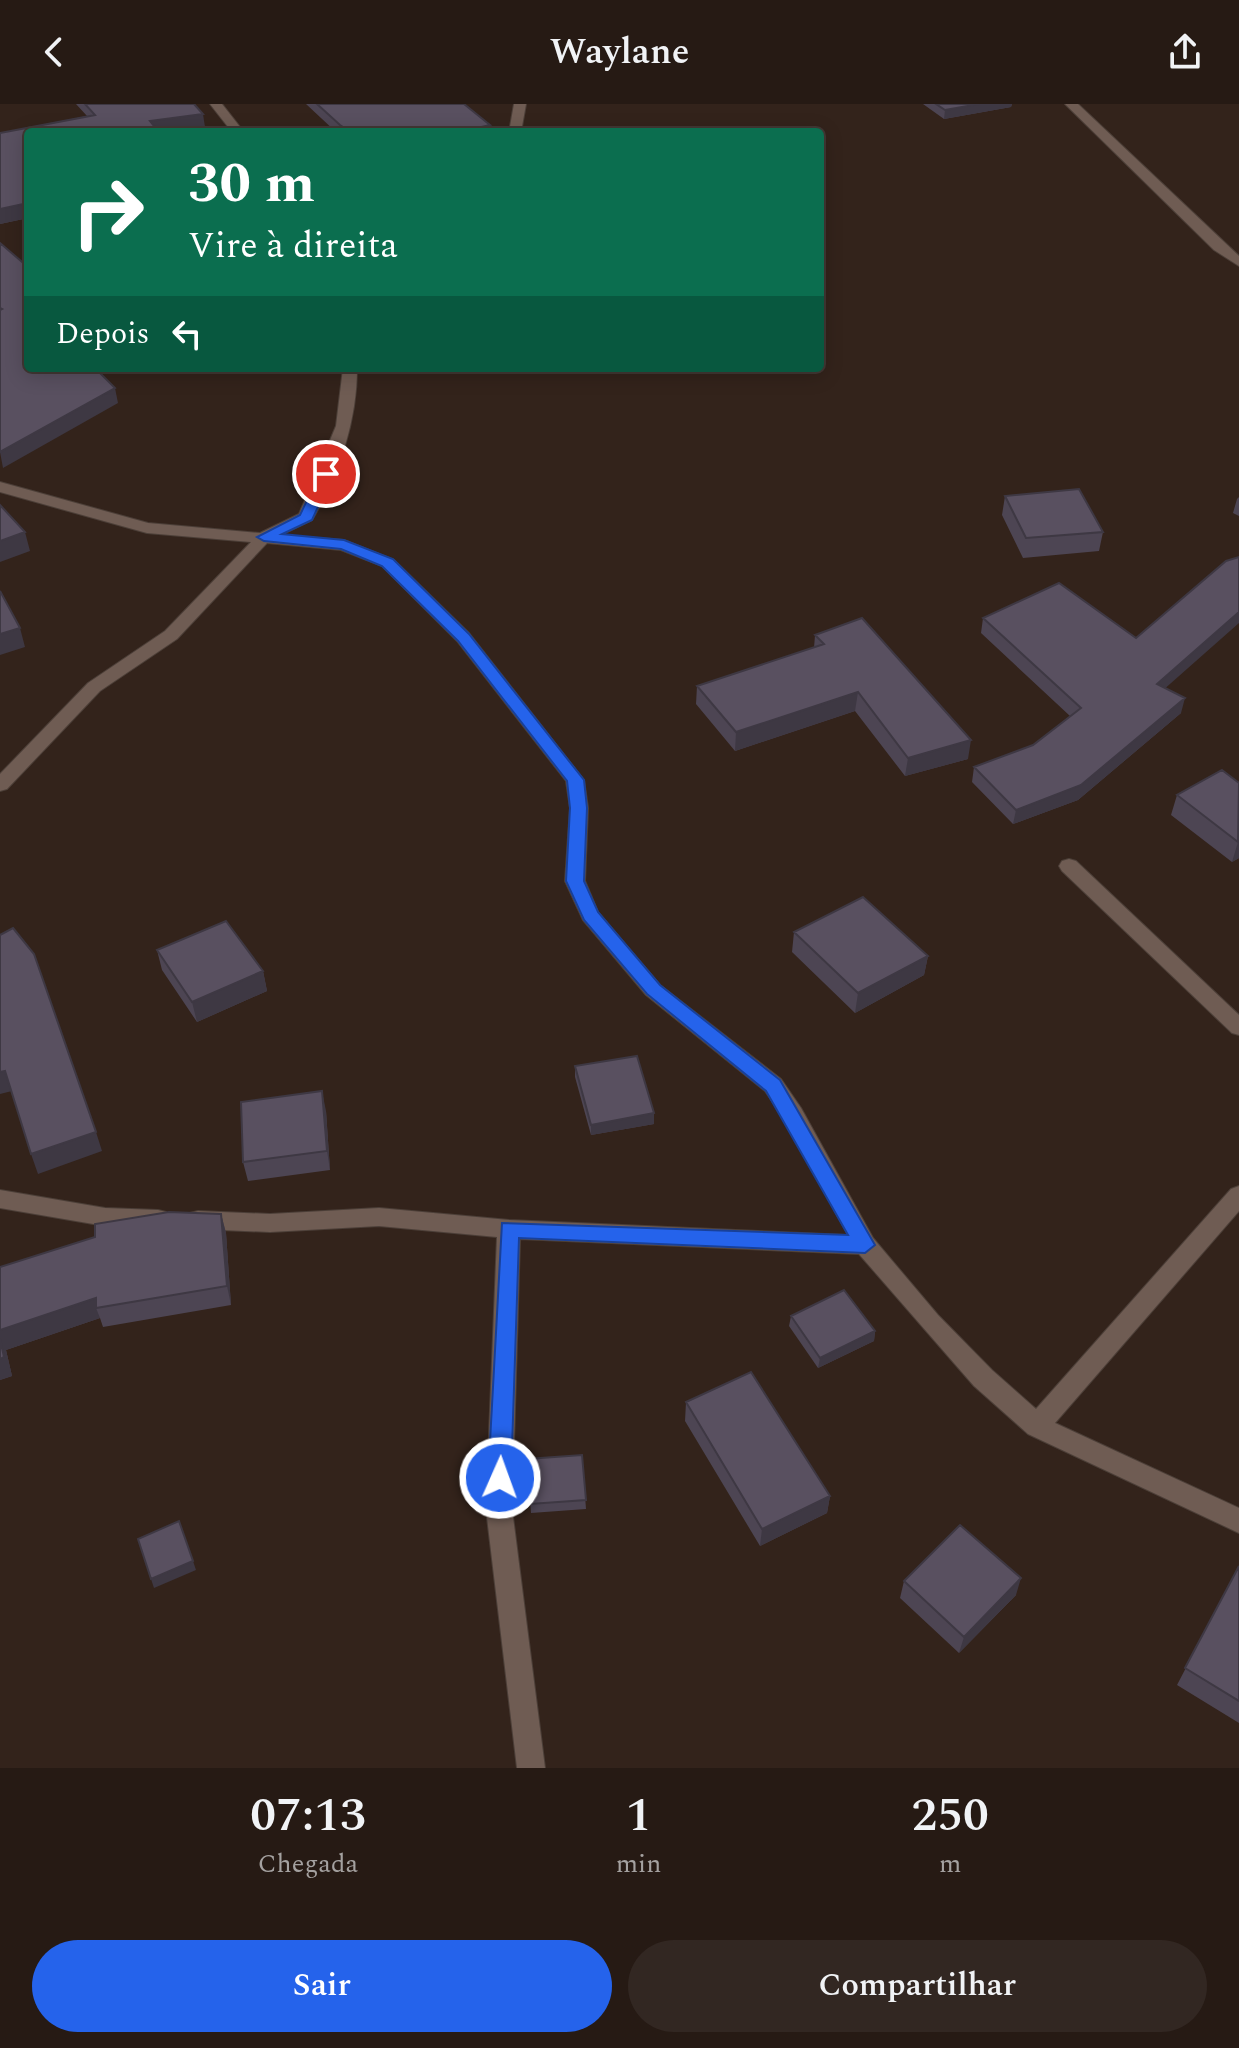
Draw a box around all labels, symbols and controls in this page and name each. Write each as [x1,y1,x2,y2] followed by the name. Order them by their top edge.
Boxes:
[550,25,689,80] text: Waylane
[32,30,76,74] icon: back
[1163,30,1207,74] icon: share
[188,142,315,227] text: 30 m
[56,160,160,264] icon: right
[188,219,398,274] text: Vire à direita
[56,311,149,357] text: Depois
[165,312,209,356] icon: left
[292,440,360,508] pin
[304,452,348,496] icon: arrive
[458,1436,542,1520] position arrow
[250,1779,366,1852] text: 07:13
[626,1779,651,1852] text: 1
[912,1779,989,1852] text: 250
[258,1844,358,1884] text: Chegada
[616,1844,661,1884] text: min
[939,1844,961,1884] text: m
[32,1940,612,2032] button: Sair
[628,1940,1207,2032] button: Compartilhar

